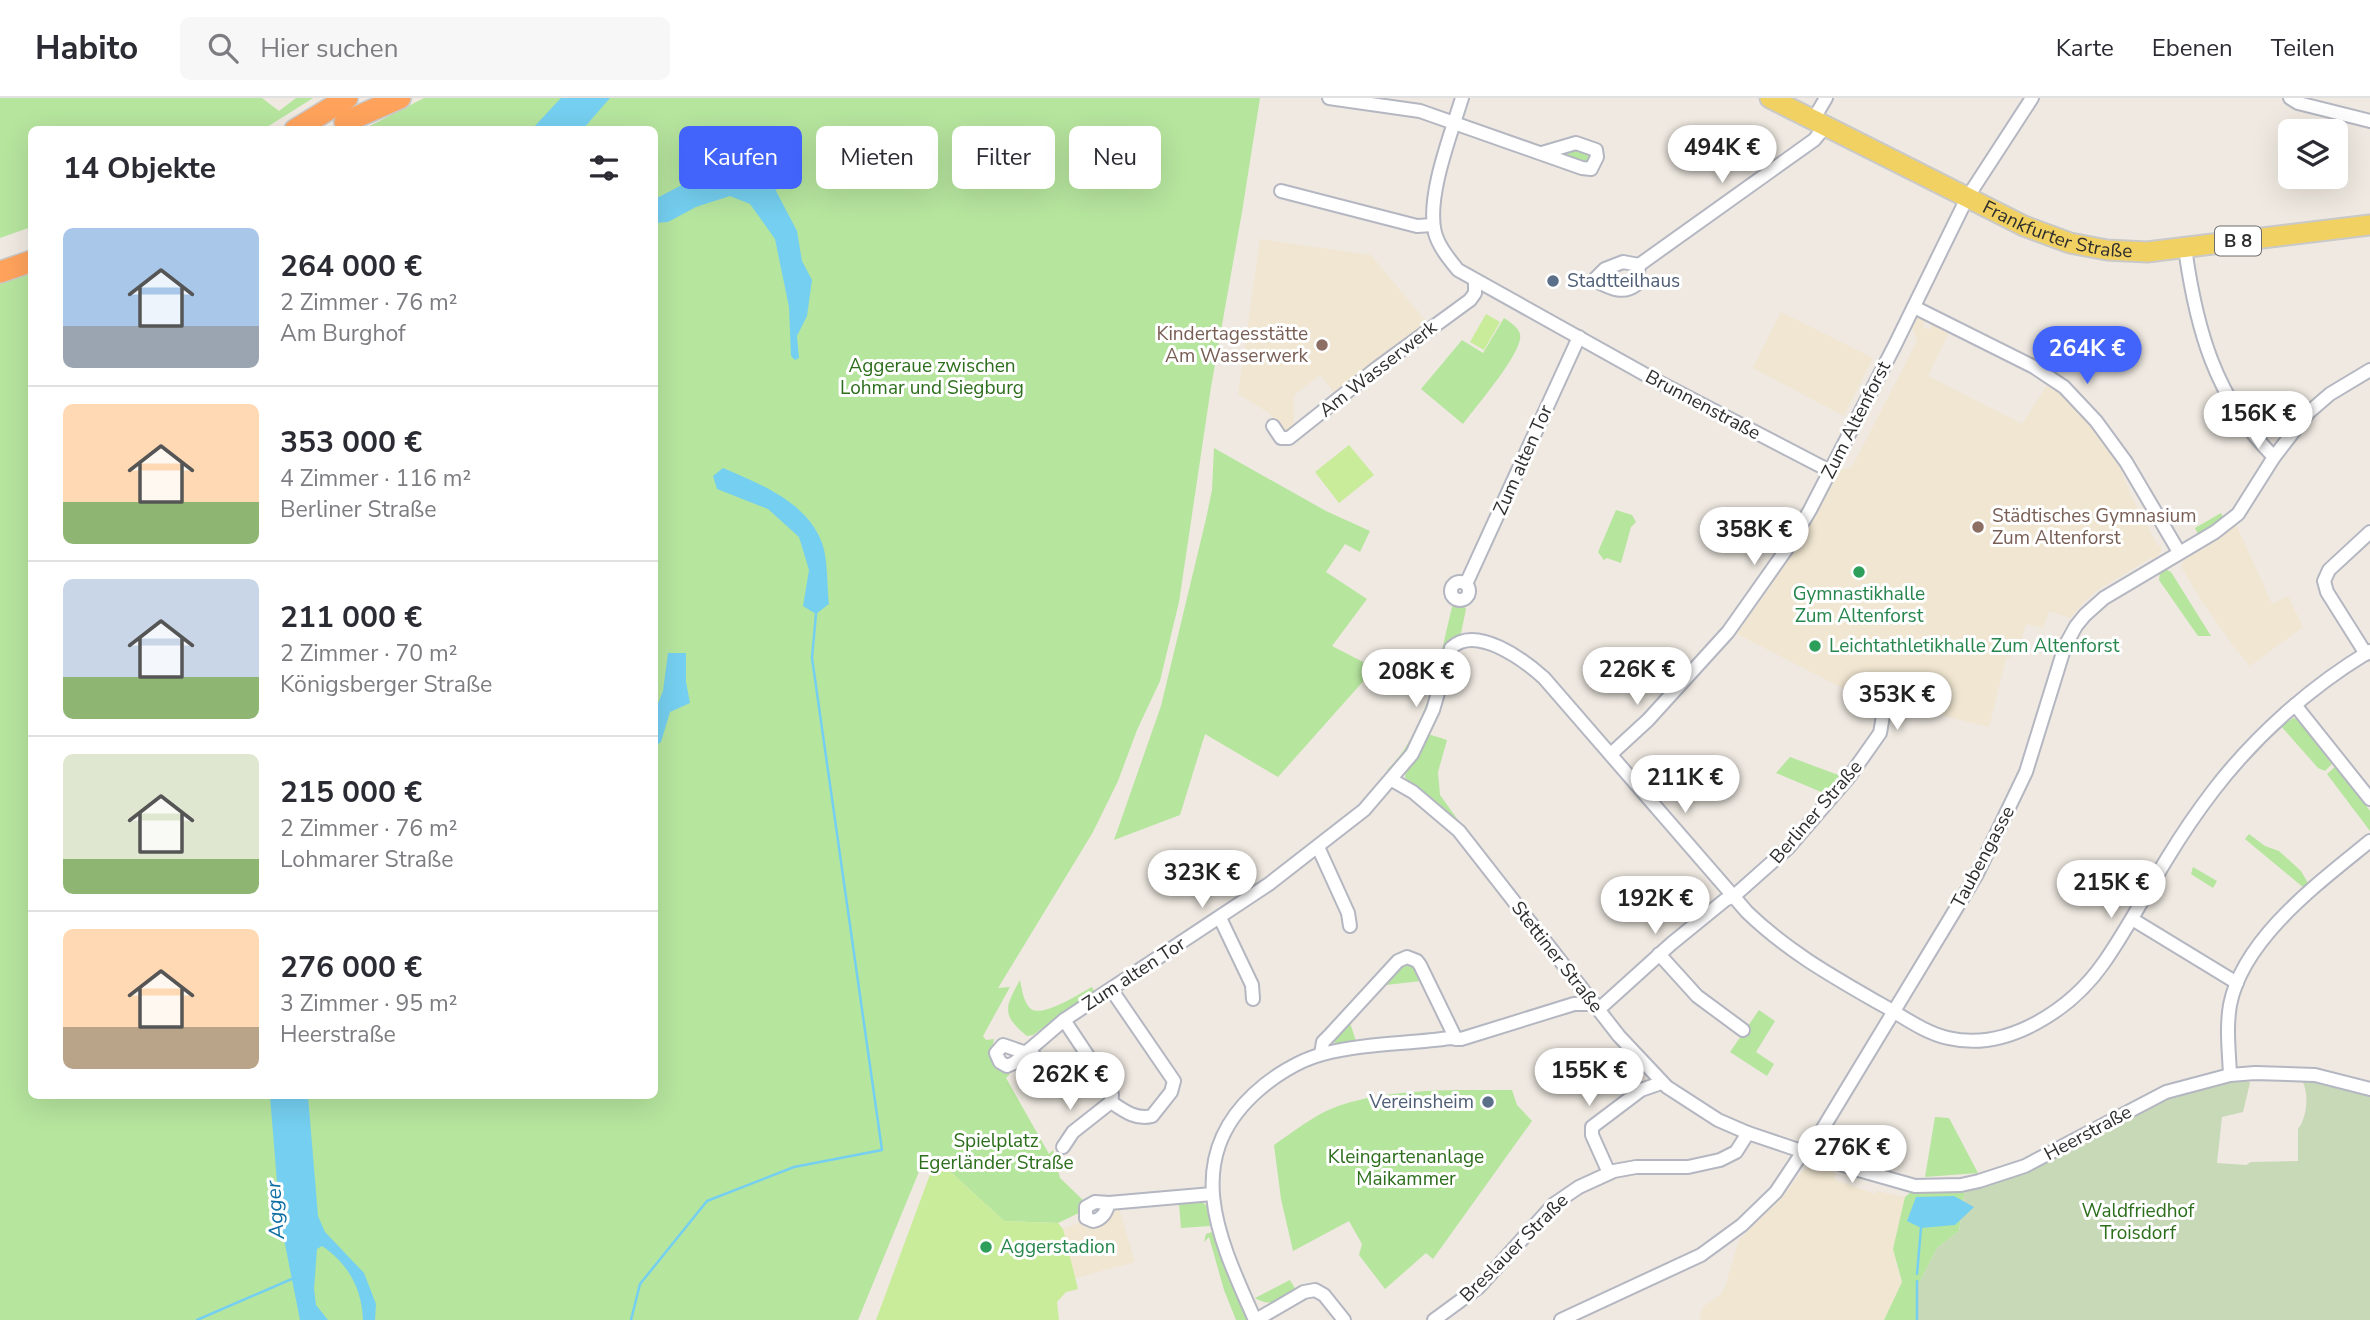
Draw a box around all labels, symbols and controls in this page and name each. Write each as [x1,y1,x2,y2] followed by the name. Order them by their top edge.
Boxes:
[180,17,670,80] search box
[35,26,138,71] text: Habito
[204,29,242,67] icon: search
[260,31,398,66] text: Hier suchen
[2056,32,2114,64] text: Karte
[2152,32,2233,64] text: Ebenen
[2271,32,2335,64] text: Teilen
[2278,119,2348,189] map controls
[2278,119,2348,189] button: layers
[679,126,802,189] chip: Kaufen
[816,126,938,189] chip: Mieten
[952,126,1055,189] chip: Filter
[1069,126,1161,189] chip: Neu
[1665,126,1779,185] pin: 494K €
[1684,132,1760,163] text: 494K €
[63,148,216,189] text: 14 Objekte
[585,149,623,187] icon: filters
[1978,194,2133,264] street label: Frankfurter Straße
[2215,226,2261,256] road number: B 8
[280,246,422,287] text: 264 000 €
[119,256,203,340] icon: home
[1567,268,1680,294] place label: Stadtteilhaus
[1545,273,1561,289] marker: Stadtteilhaus
[280,287,457,318] text: 2 Zimmer · 76 m²
[1314,314,1443,423] street label: Am Wasserwerk
[280,318,406,349] text: Am Burghof
[1157,321,1308,369] place label: Kindertagesstätte Am Wasserwerk
[2030,327,2144,386] pin: 264K €
[2049,333,2125,364] text: 264K €
[1314,337,1330,353] marker: Kindertagesstätte Am Wasserwerk
[840,353,1024,401] park label: Aggeraue zwischen Lohmar und Siegburg
[1815,357,1897,483] street label: Zum Altenforst
[1641,364,1765,446] street label: Brunnenstraße
[2201,392,2315,451] pin: 156K €
[2220,398,2296,429] text: 156K €
[1487,401,1559,519] street label: Zum alten Tor
[280,422,422,463] text: 353 000 €
[119,432,203,516] icon: home
[280,463,471,494] text: 4 Zimmer · 116 m²
[280,494,436,525] text: Berliner Straße
[1992,503,2197,551] place label: Städtisches Gymnasium Zum Altenforst
[1697,508,1811,567] pin: 358K €
[1716,514,1792,545] text: 358K €
[1970,519,1986,535] marker: Städtisches Gymnasium Zum Altenforst
[1851,564,1867,580] marker: Gymnastikhalle Zum Altenforst
[1793,581,1925,629] place label: Gymnastikhalle Zum Altenforst
[280,597,422,638] text: 211 000 €
[119,607,203,691] icon: home
[1829,633,2120,659] place label: Leichtathletikhalle Zum Altenforst
[280,638,457,669] text: 2 Zimmer · 70 m²
[1807,638,1823,654] marker: Leichtathletikhalle Zum Altenforst
[1580,648,1694,707] pin: 226K €
[1359,650,1473,709] pin: 208K €
[1599,654,1675,685] text: 226K €
[1378,656,1454,687] text: 208K €
[280,669,492,700] text: Königsberger Straße
[1840,672,1954,732] pin: 353K €
[1859,679,1935,710] text: 353K €
[1764,755,1868,869] street label: Berliner Straße
[1628,756,1742,815] pin: 211K €
[1647,762,1723,793] text: 211K €
[280,772,422,813] text: 215 000 €
[119,782,203,866] icon: home
[1945,801,2021,913] street label: Taubengasse
[280,813,457,844] text: 2 Zimmer · 76 m²
[280,844,453,875] text: Lohmarer Straße
[1145,850,1259,910] pin: 323K €
[1164,857,1240,888] text: 323K €
[2054,860,2168,920] pin: 215K €
[2073,867,2149,898] text: 215K €
[1598,876,1712,936] pin: 192K €
[1617,883,1693,914] text: 192K €
[1505,896,1609,1018] street label: Stettiner Straße
[1077,931,1191,1017] street label: Zum alten Tor
[280,947,422,988] text: 276 000 €
[119,957,203,1041] icon: home
[280,988,457,1019] text: 3 Zimmer · 95 m²
[280,1019,396,1050] text: Heerstraße
[1532,1048,1646,1108] pin: 155K €
[1013,1052,1127,1112] pin: 262K €
[1551,1055,1627,1086] text: 155K €
[1032,1059,1108,1090] text: 262K €
[1368,1089,1474,1115] place label: Vereinsheim
[1480,1094,1496,1110] marker: Vereinsheim
[2040,1099,2136,1167] street label: Heerstraße
[1795,1126,1909,1185] pin: 276K €
[918,1128,1074,1176] park label: Spielplatz Egerländer Straße
[1814,1132,1890,1163] text: 276K €
[1328,1144,1484,1192] park label: Kleingartenanlage Maikammer
[259,1179,291,1241] water label: Agger
[1454,1188,1574,1308] street label: Breslauer Straße
[2082,1198,2195,1246] park label: Waldfriedhof Troisdorf
[1000,1234,1115,1260] place label: Aggerstadion
[978,1239,994,1255] marker: Aggerstadion

